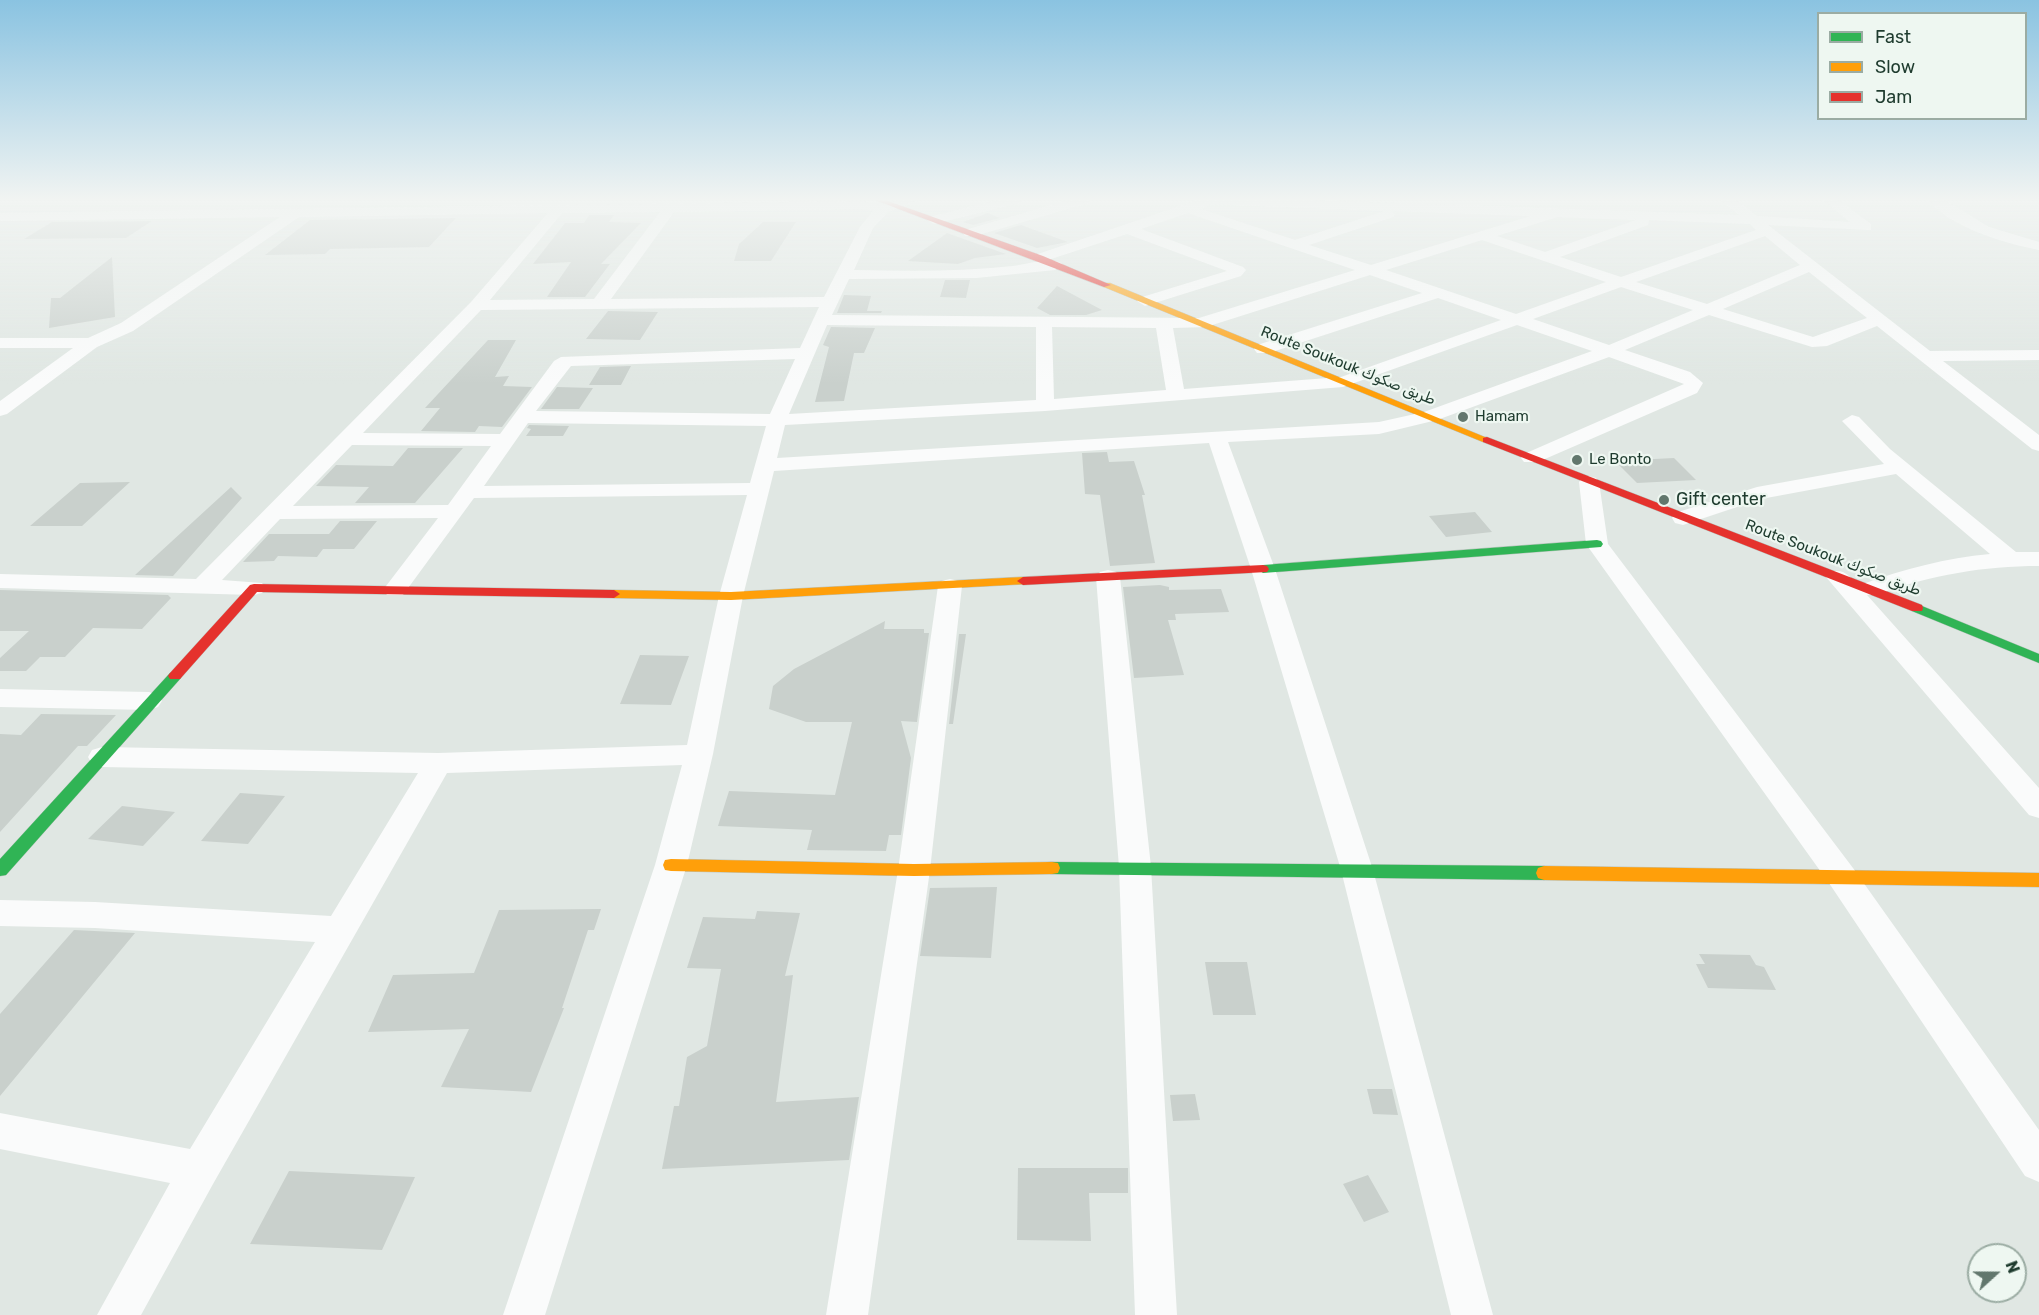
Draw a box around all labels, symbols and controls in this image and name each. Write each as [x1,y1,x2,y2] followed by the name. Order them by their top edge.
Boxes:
[1817,12,2027,120] legend
[1875,26,1911,48] text: Fast
[1875,56,1915,78] text: Slow
[1875,86,1912,108] text: Jam
[1258,323,1438,409] street label: Route Soukouk طريق صكوك
[1475,408,1529,426] place label: Hamam
[1456,410,1470,424] marker: Hamam
[1589,451,1651,469] place label: Le Bonto
[1570,453,1584,467] marker: Le Bonto
[1676,489,1766,511] place label: Gift center
[1657,493,1671,507] marker: Gift center
[1743,516,1923,600] street label: Route Soukouk طريق صكوك
[1967,1243,2027,1303] north arrow
[2001,1258,2023,1276] text: N

